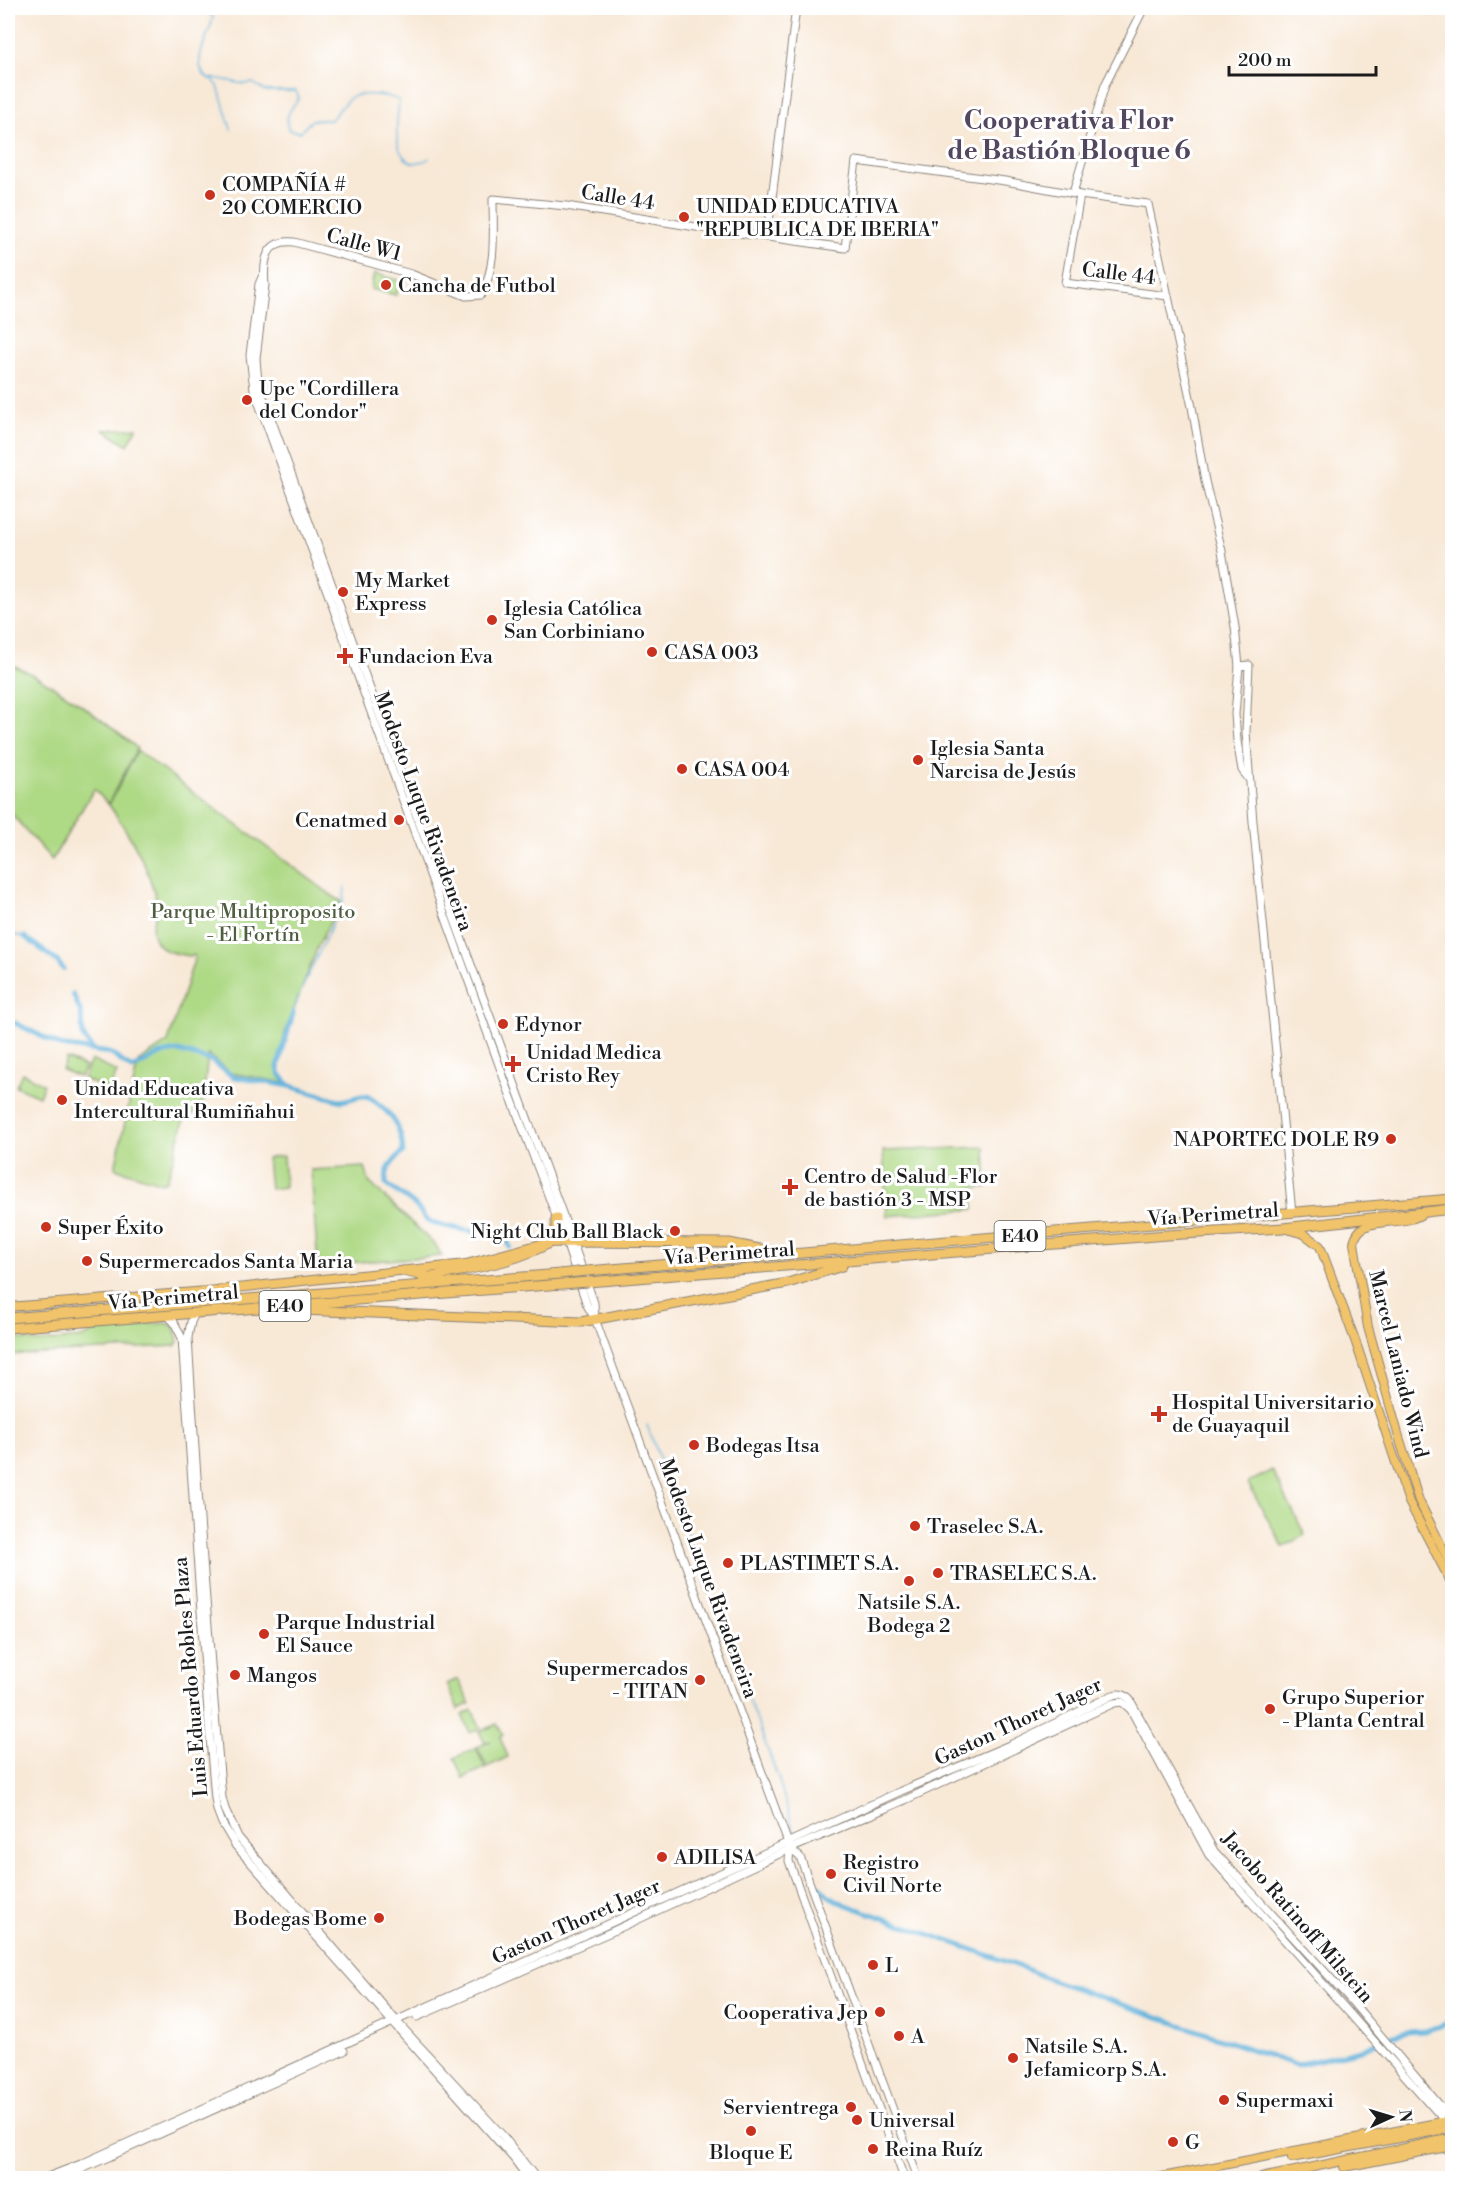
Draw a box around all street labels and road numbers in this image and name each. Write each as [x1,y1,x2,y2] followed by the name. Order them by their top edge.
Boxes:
[579,180,656,217] street label: Calle 44
[323,223,404,268] street label: Calle W1
[1081,258,1157,291] street label: Calle 44
[368,688,478,936] street label: Modesto Luque Rivadeneira
[1146,1198,1280,1233] street label: Vía Perimetral
[994,1221,1046,1251] road number: E40
[662,1237,796,1272] street label: Vía Perimetral
[1362,1268,1433,1461] street label: Marcel Laniado Wind
[106,1280,240,1317] street label: Vía Perimetral
[260,1291,310,1321] road number: E40
[653,1455,763,1703] street label: Modesto Luque Rivadeneira
[168,1555,214,1798] street label: Luis Eduardo Robles Plaza
[931,1672,1107,1772] street label: Gaston Thoret Jager
[1215,1826,1378,2009] street label: Jacobo Ratinoff Milstein
[488,1874,665,1971] street label: Gaston Thoret Jager

